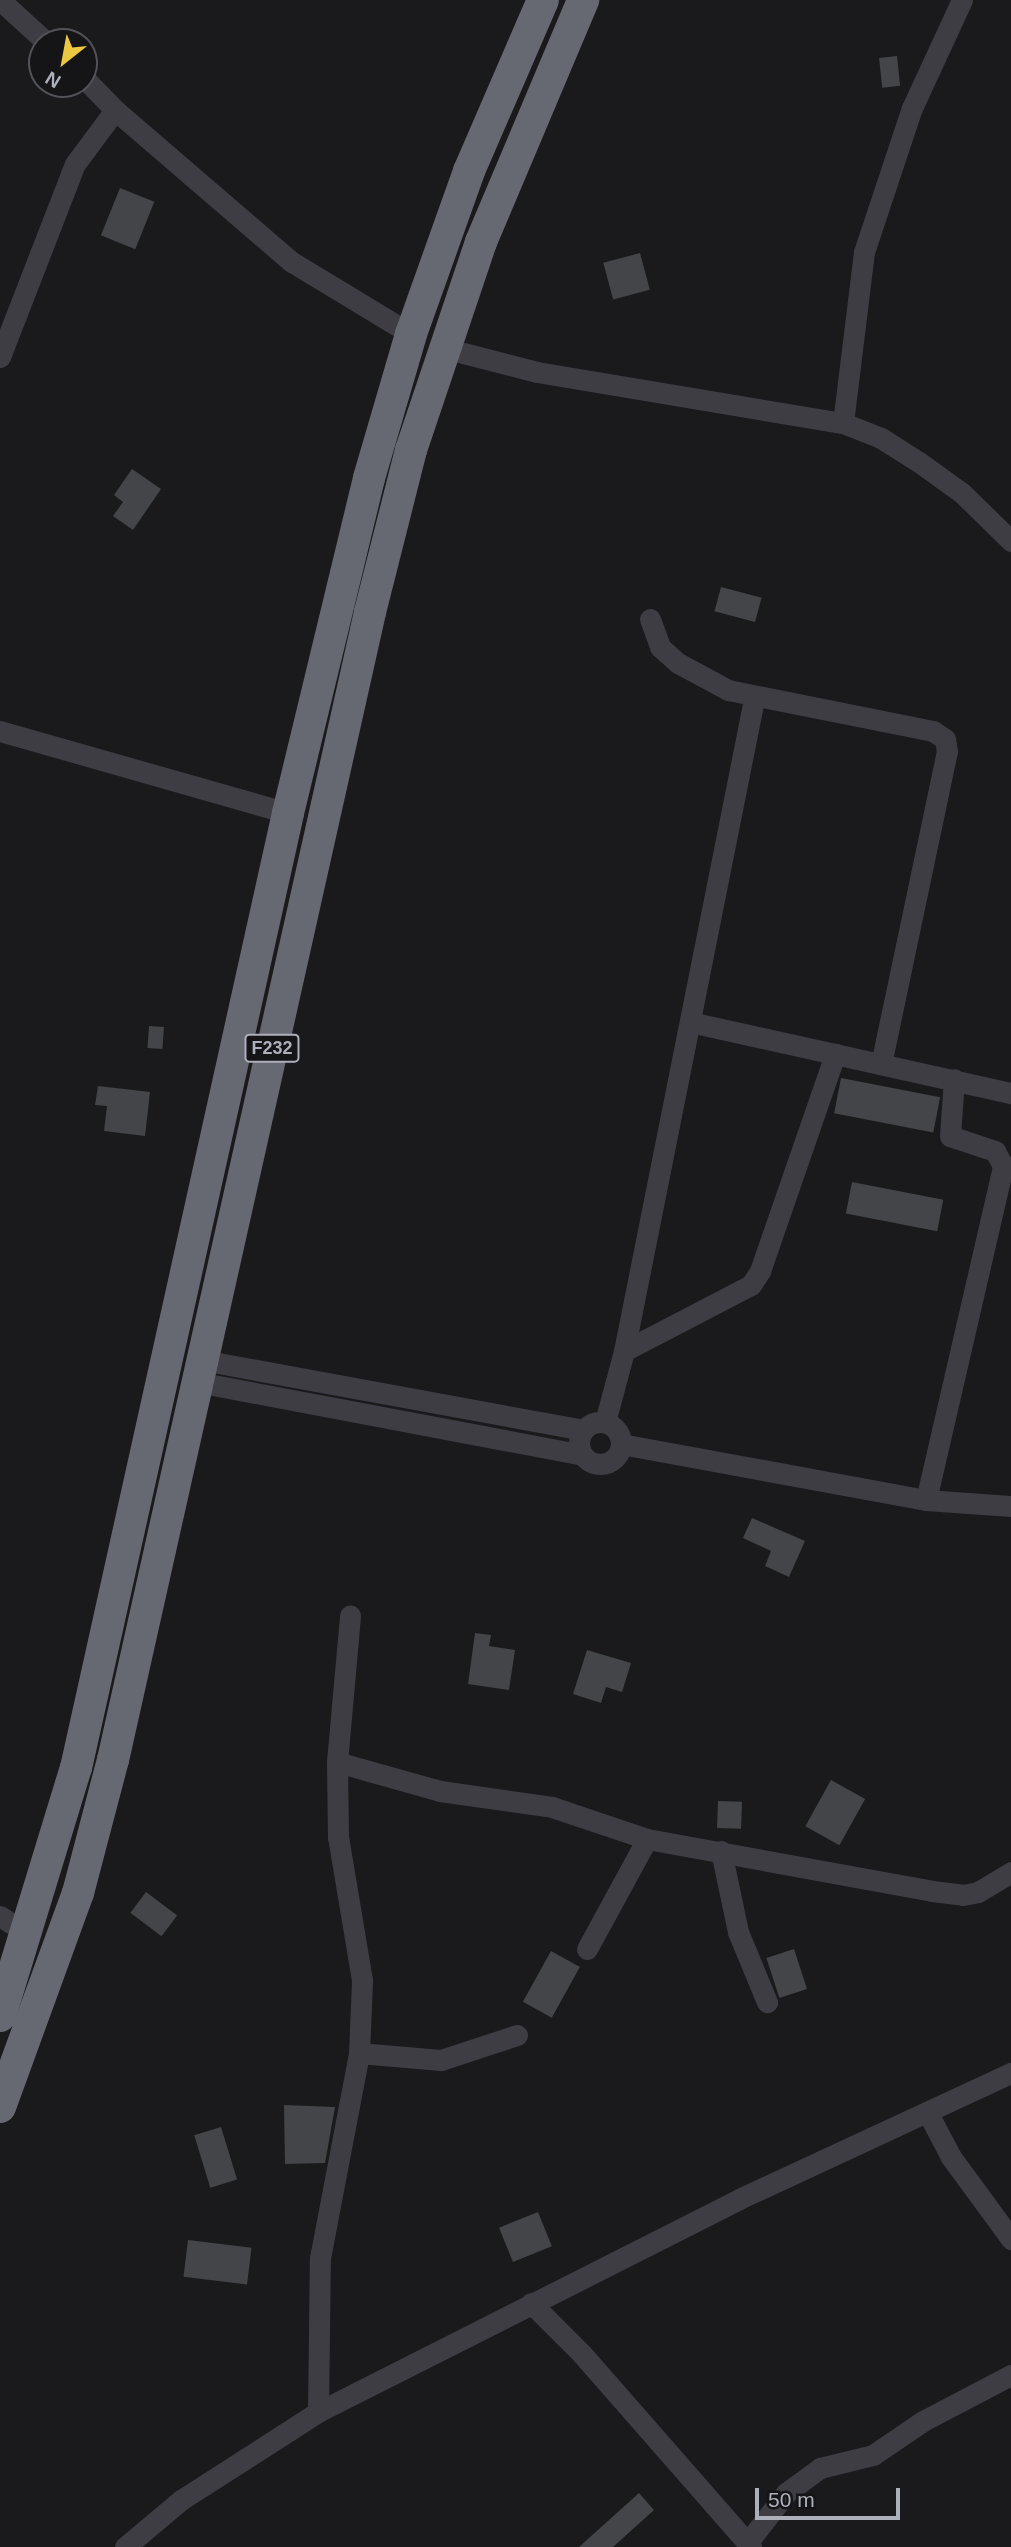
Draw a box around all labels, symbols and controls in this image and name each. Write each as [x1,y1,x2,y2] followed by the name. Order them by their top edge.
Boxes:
[28,28,98,98] north arrow
[42,67,64,92] text: N
[244,1034,300,1063] road number: F232
[759,2474,904,2518] scale bar
[768,2488,815,2511] text: 50 m

